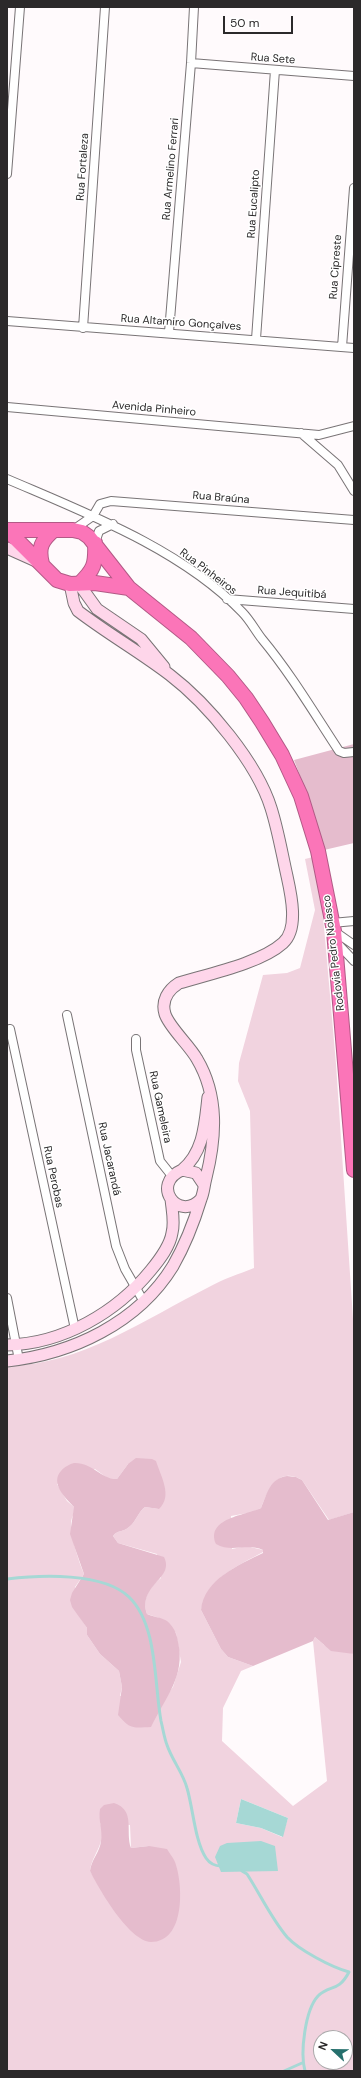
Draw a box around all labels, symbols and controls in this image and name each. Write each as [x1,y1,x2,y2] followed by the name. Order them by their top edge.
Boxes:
[225,8,295,34] scale bar
[230,15,259,31] text: 50 m
[250,51,296,67] street label: Rua Sete
[160,117,182,221] street label: Rua Armelino Ferrari
[74,133,92,201] street label: Rua Fortaleza
[245,169,263,239] street label: Rua Eucalipto
[327,234,345,300] street label: Rua Cipreste
[120,312,242,334] street label: Rua Altamiro Gonçalves
[111,399,197,419] street label: Avenida Pinheiro
[192,489,250,507] street label: Rua Braúna
[177,546,239,598] street label: Rua Pinheiros
[257,584,327,602] street label: Rua Jequitibá
[320,894,348,1012] street label: Rodovia Pedro Nolasco
[146,1070,174,1144] street label: Rua Gameleira
[95,1121,123,1197] street label: Rua Jacarandá
[40,1145,66,1209] street label: Rua Perobas
[313,2030,353,2070] north arrow
[315,2040,331,2052] text: N

